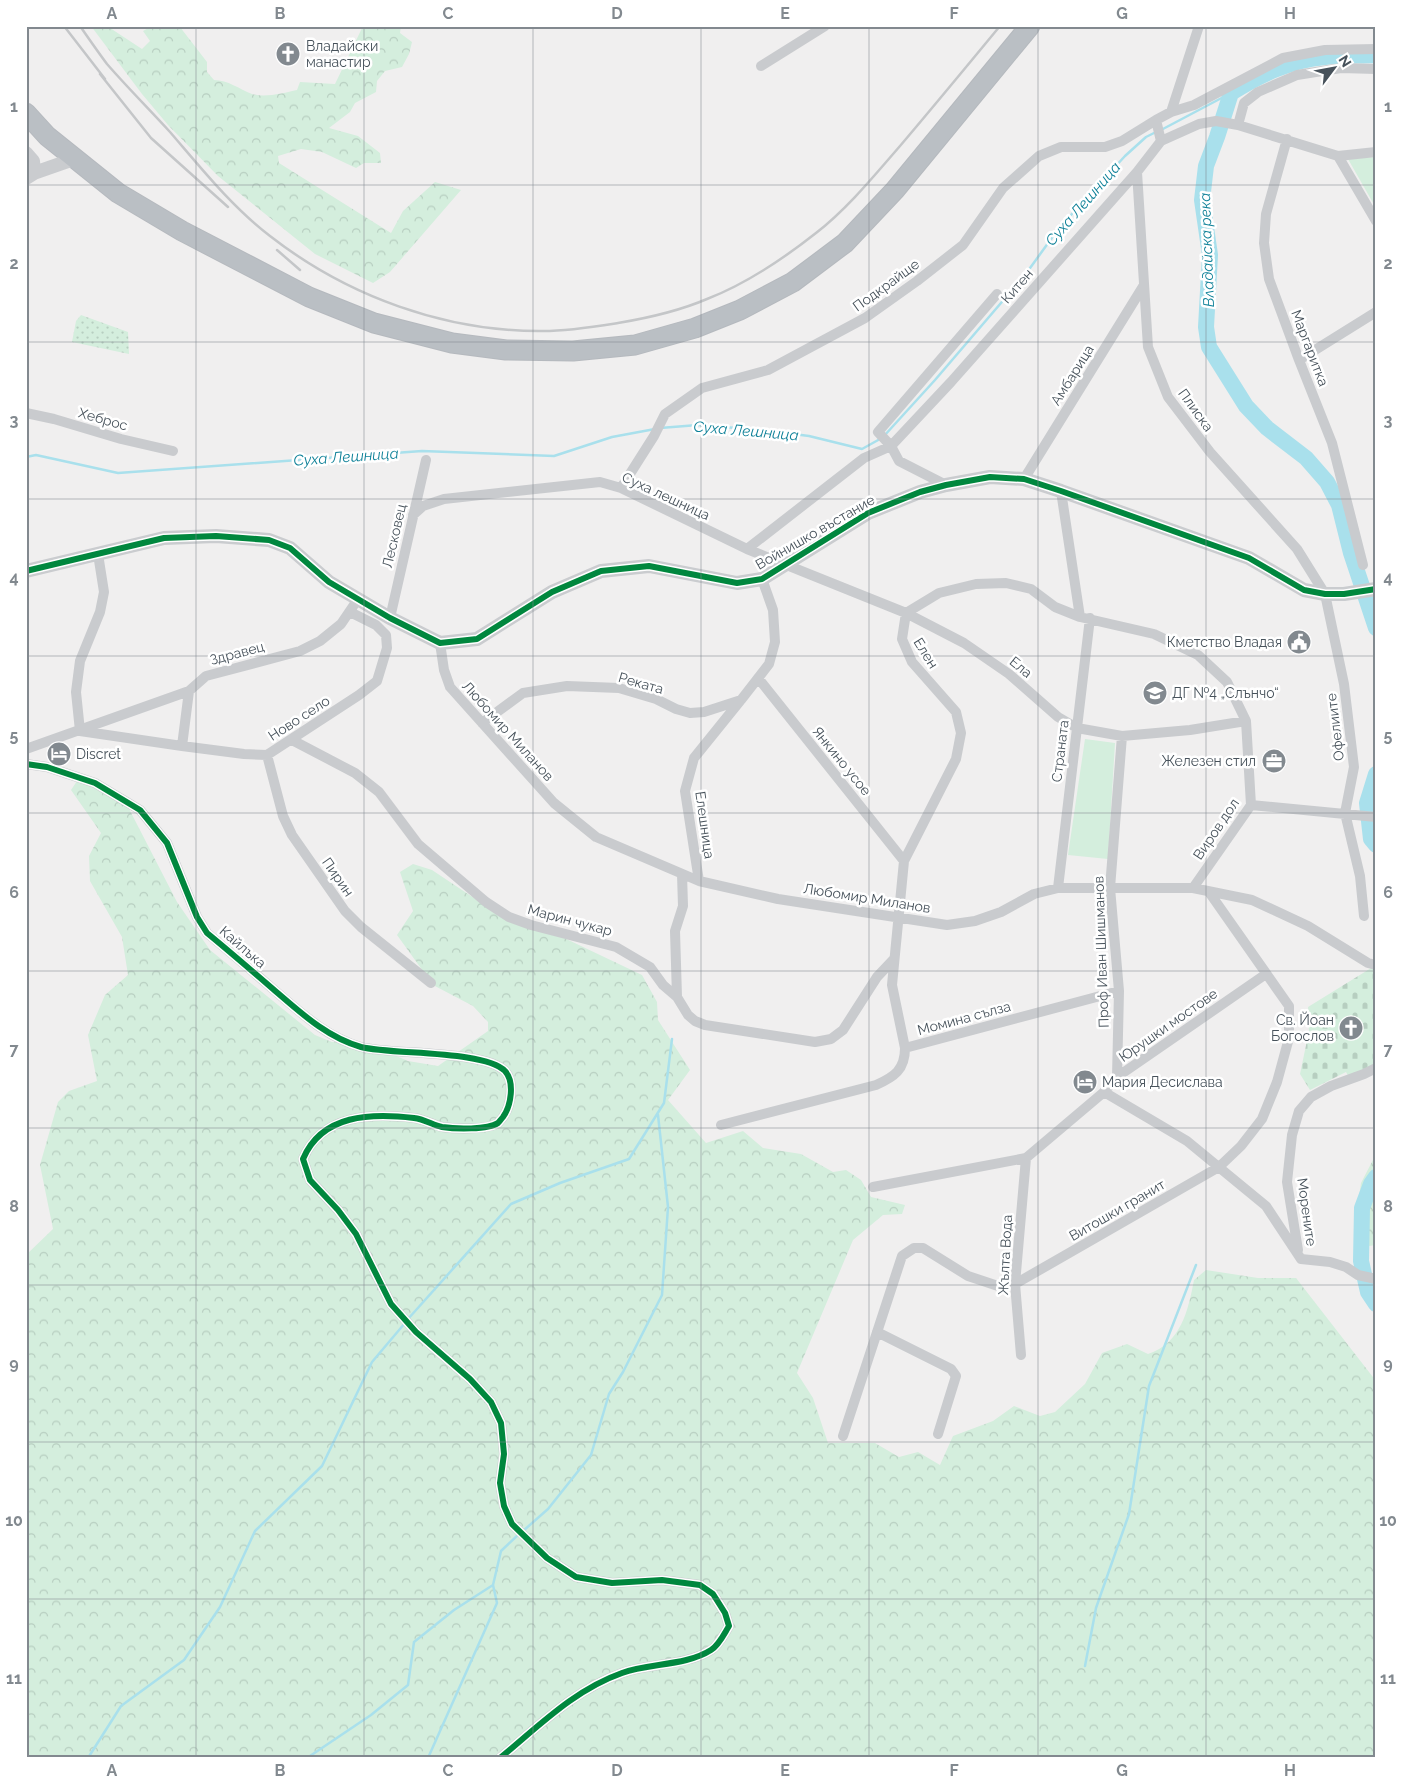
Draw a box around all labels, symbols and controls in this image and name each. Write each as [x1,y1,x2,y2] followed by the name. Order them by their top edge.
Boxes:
[107,4,118,23] text: A
[275,4,286,23] text: B
[443,4,454,23] text: C
[611,4,623,23] text: D
[780,4,790,23] text: E
[949,4,959,23] text: F
[1116,4,1128,23] text: G
[1284,4,1296,23] text: H
[306,38,378,70] place label: Владайски манастир
[275,41,301,67] church icon: Владайски манастир
[1310,42,1360,92] north arrow
[1335,52,1355,70] text: N
[10,97,18,116] text: 1
[1384,97,1392,116] text: 1
[1042,158,1124,250] water label: Суха Лешница
[1196,192,1218,307] water label: Владайска река
[9,254,19,273] text: 2
[1383,254,1393,273] text: 2
[850,256,922,314] street label: Подкрайще
[998,266,1036,306] street label: Китен
[1288,308,1332,388] street label: Маргаритка
[1047,342,1097,408] street label: Амбарица
[1175,386,1217,434] street label: Плиска
[77,404,130,434] street label: Хеброс
[10,411,19,430] text: 3
[1384,411,1393,430] text: 3
[693,417,799,445] water label: Суха Лешница
[293,444,399,470] water label: Суха Лешница
[620,469,712,523] street label: Суха лешница
[753,491,877,573] street label: Войнишко въстание
[379,502,409,570] street label: Лесковец
[9,568,19,587] text: 4
[1383,568,1393,587] text: 4
[1286,629,1312,655] public building icon: Кметство Владая
[1167,634,1282,650] place label: Кметство Владая
[911,635,941,671] street label: Елен
[208,638,266,668] street label: Здравец
[1007,653,1035,681] street label: Ела
[617,669,665,697] street label: Реката
[459,678,557,784] street label: Любомир Миланов
[1142,680,1168,706] school or university icon: ДГ №4 „Слънчо“
[1172,685,1279,701] place label: ДГ №4 „Слънчо“
[265,692,333,744] street label: Ново село
[1323,692,1347,762] street label: Офелиите
[1048,719,1072,783] street label: Страната
[809,723,875,799] street label: Янкино усое
[10,726,19,745] text: 5
[1384,726,1393,745] text: 5
[46,741,72,767] hotel icon: Discret
[76,746,121,762] place label: Discret
[1261,748,1287,774] office icon: Железен стил
[1161,753,1256,769] place label: Железен стил
[692,790,718,860] street label: Елешница
[1190,795,1242,863] street label: Виров дол
[319,855,357,899] street label: Пирин
[1090,876,1112,1028] street label: Проф Иван Шишманов
[802,880,932,916] street label: Любомир Миланов
[9,883,19,902] text: 6
[1383,883,1393,902] text: 6
[526,901,614,939] street label: Марин чукар
[217,923,269,971] street label: Кайлъка
[1116,985,1220,1065] street label: Юрушки мостове
[916,998,1012,1038] street label: Момина сълза
[1271,1011,1334,1044] place label: Св. Йоан Богослов
[1338,1015,1364,1041] church icon: Св. Йоан Богослов
[10,1040,19,1059] text: 7
[1384,1040,1393,1059] text: 7
[1072,1069,1098,1095] hotel icon: Мария Десислава
[1102,1074,1223,1090] place label: Мария Десислава
[1066,1176,1168,1244] street label: Витошки гранит
[1294,1177,1320,1247] street label: Морените
[9,1197,19,1216] text: 8
[1383,1197,1393,1216] text: 8
[995,1214,1015,1296] street label: Жълта Вода
[9,1354,19,1373] text: 9
[1383,1354,1393,1373] text: 9
[5,1511,23,1530] text: 10
[1379,1511,1397,1530] text: 10
[6,1669,22,1688] text: 11
[1380,1669,1396,1688] text: 11
[107,1761,118,1780] text: A
[275,1761,286,1780] text: B
[443,1761,454,1780] text: C
[611,1761,623,1780] text: D
[780,1761,790,1780] text: E
[949,1761,959,1780] text: F
[1116,1761,1128,1780] text: G
[1284,1761,1296,1780] text: H

